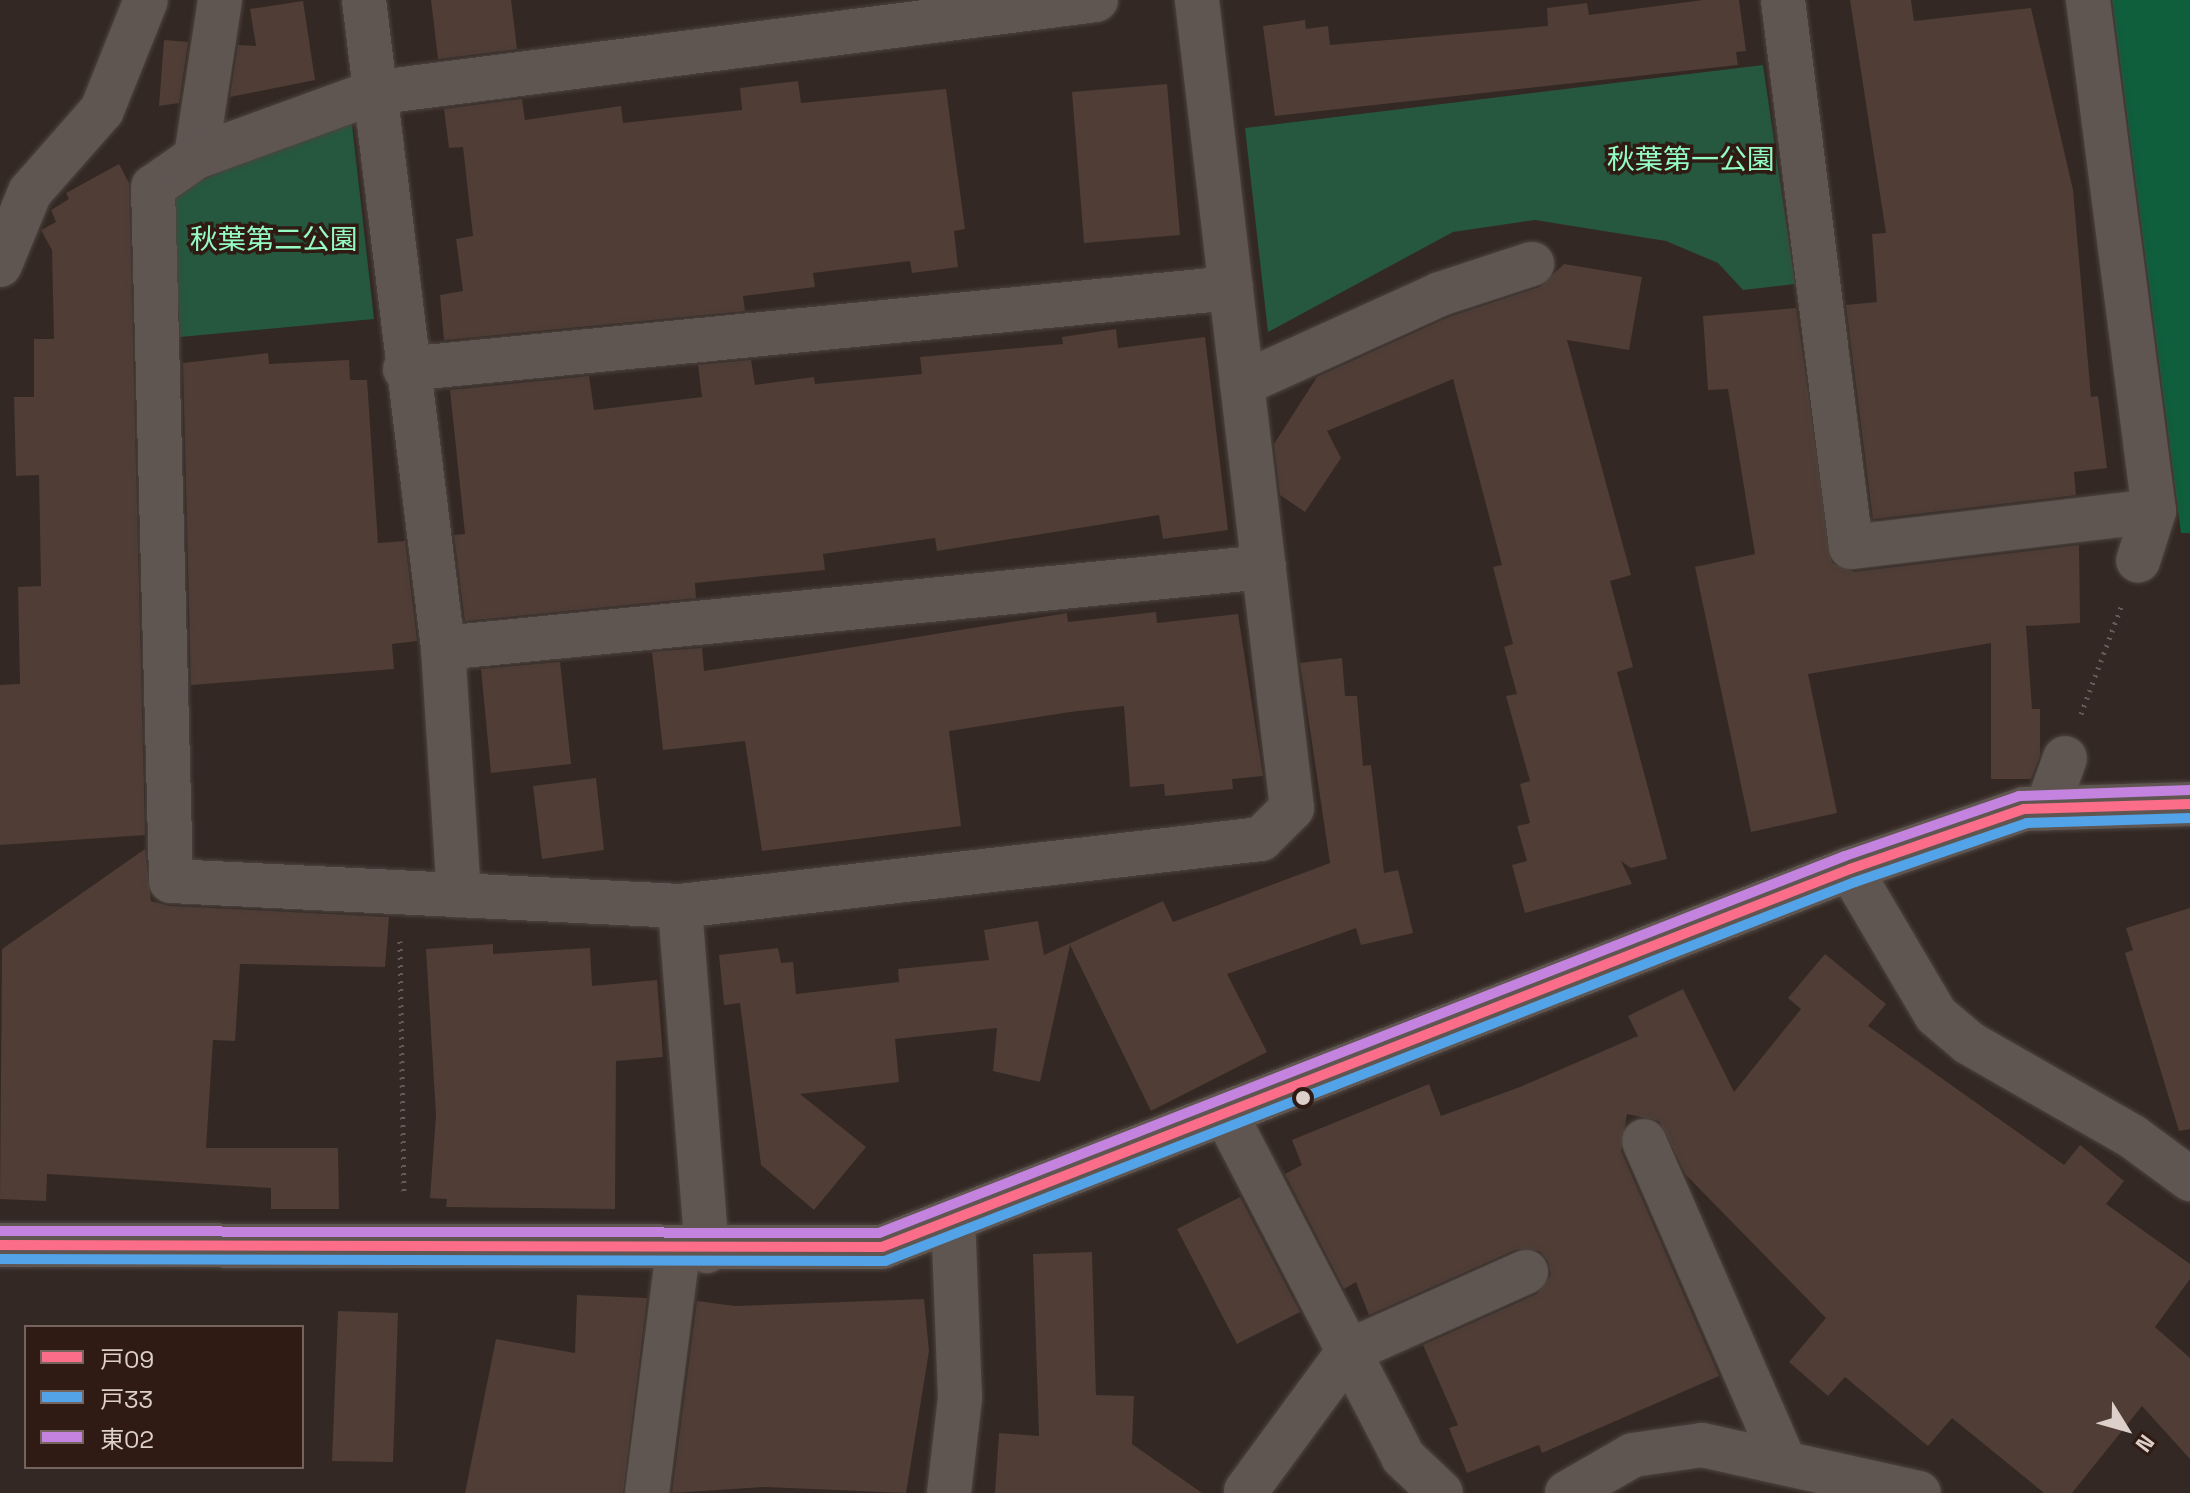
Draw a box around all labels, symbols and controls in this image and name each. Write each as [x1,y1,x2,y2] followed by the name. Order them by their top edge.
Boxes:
[1607,142,1775,176] park label: 秋葉第一公園
[190,222,358,256] park label: 秋葉第二公園
[1295,1090,1311,1106] unlabelled marker
[24,1325,304,1469] legend
[100,1344,154,1375] text: 戸09
[100,1384,153,1415] text: 戸33
[2086,1389,2166,1469] north arrow
[100,1424,154,1455] text: 東02
[2130,1429,2161,1458] text: N

